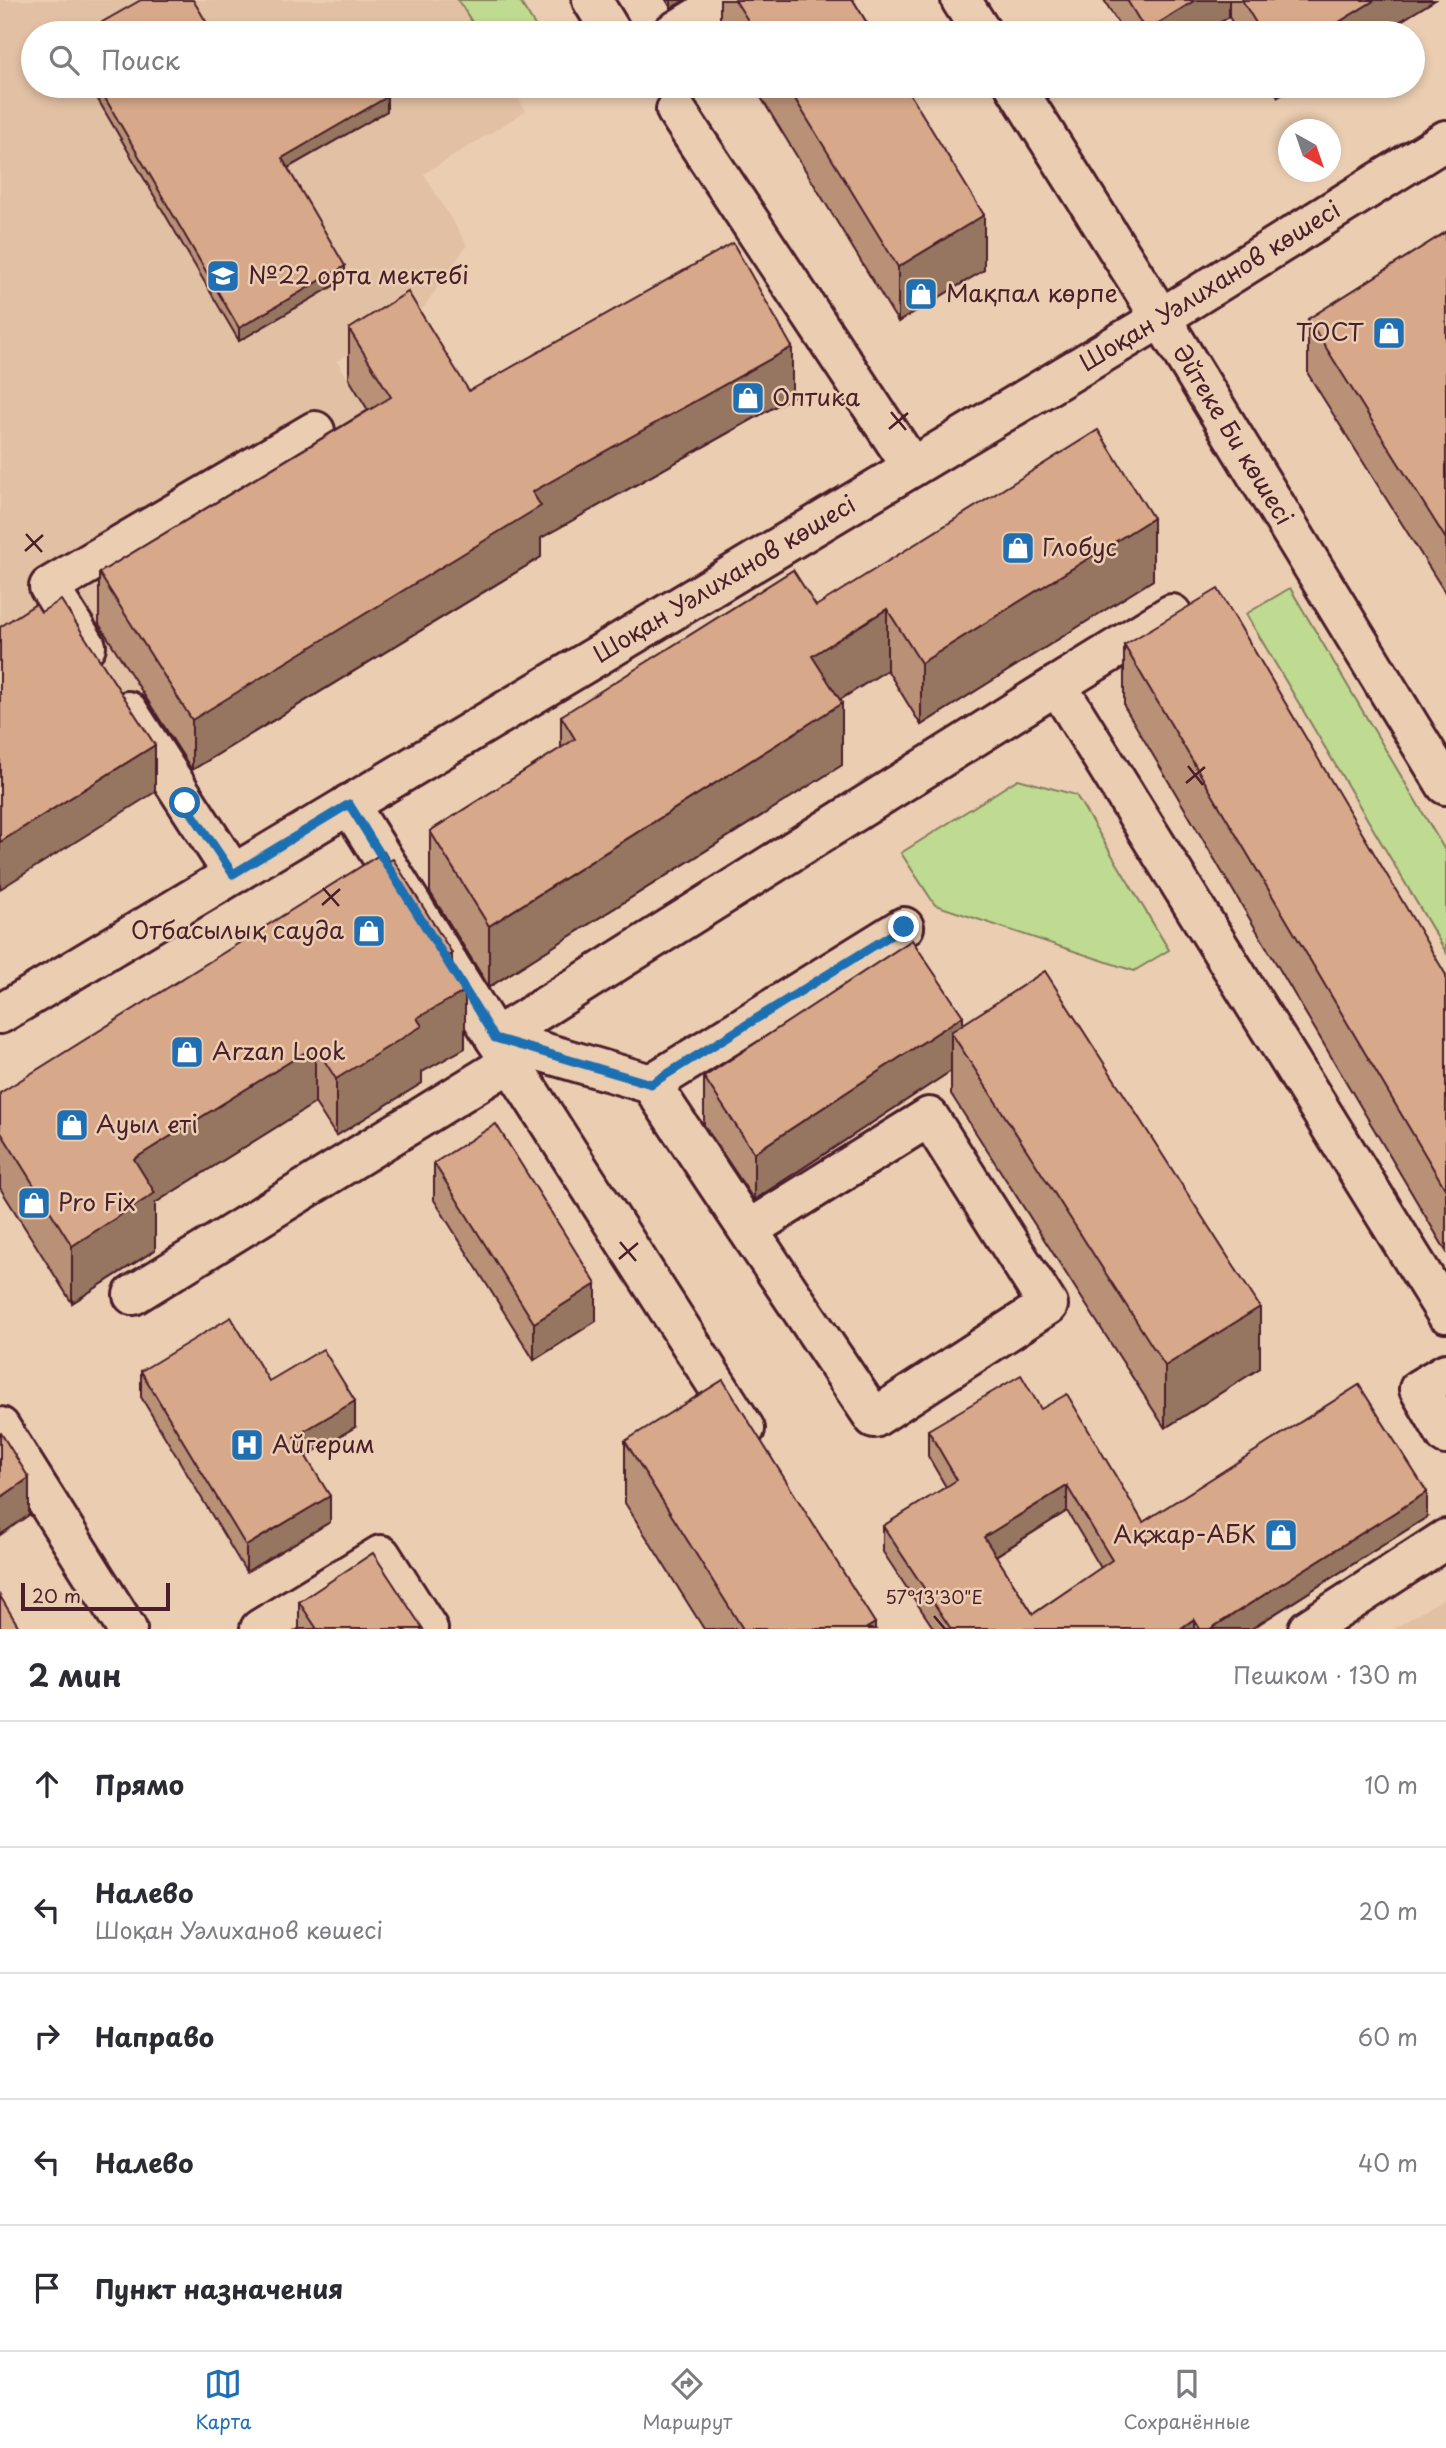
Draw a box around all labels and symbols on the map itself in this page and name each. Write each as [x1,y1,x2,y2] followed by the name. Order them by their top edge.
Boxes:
[1278,119,1341,182] north arrow
[1072,190,1347,379] street label: Шоқан Уәлиханов көшесі
[248,256,469,292] place label: №22 орта мектебі
[204,257,242,295] school or university icon: №22 орта мектебі
[946,274,1118,310] place label: Мақпал көрпе
[902,275,940,313] shop icon: Мақпал көрпе
[1296,313,1365,349] place label: ТОСТ
[1370,314,1408,352] shop icon: ТОСТ
[1165,336,1303,531] street label: Әйтеке Би көшесі
[772,378,860,414] place label: Оптика
[729,379,767,417] shop icon: Оптика
[585,485,862,671] street label: Шоқан Уәлиханов көшесі
[1042,528,1117,564] place label: Глобус
[999,529,1037,567] shop icon: Глобус
[169,787,200,818] route start
[131,911,344,947] place label: Отбасылық сауда
[888,911,919,942] route end
[350,912,388,950] shop icon: Отбасылық сауда
[212,1032,346,1068] place label: Arzan Look
[168,1033,206,1071] shop icon: Arzan Look
[96,1105,198,1141] place label: Ауыл еті
[53,1106,91,1144] shop icon: Ауыл еті
[58,1183,136,1219] place label: Pro Fix
[15,1184,53,1222] shop icon: Pro Fix
[272,1425,375,1461] place label: Айгерим
[228,1426,266,1464] hospital icon: Айгерим
[1113,1515,1256,1551] place label: Ақжар-АБК
[1262,1516,1300,1554] shop icon: Ақжар-АБК
[21,1580,170,1612] scale bar
[885,1583,983,1610] text: 57°13'30"E

